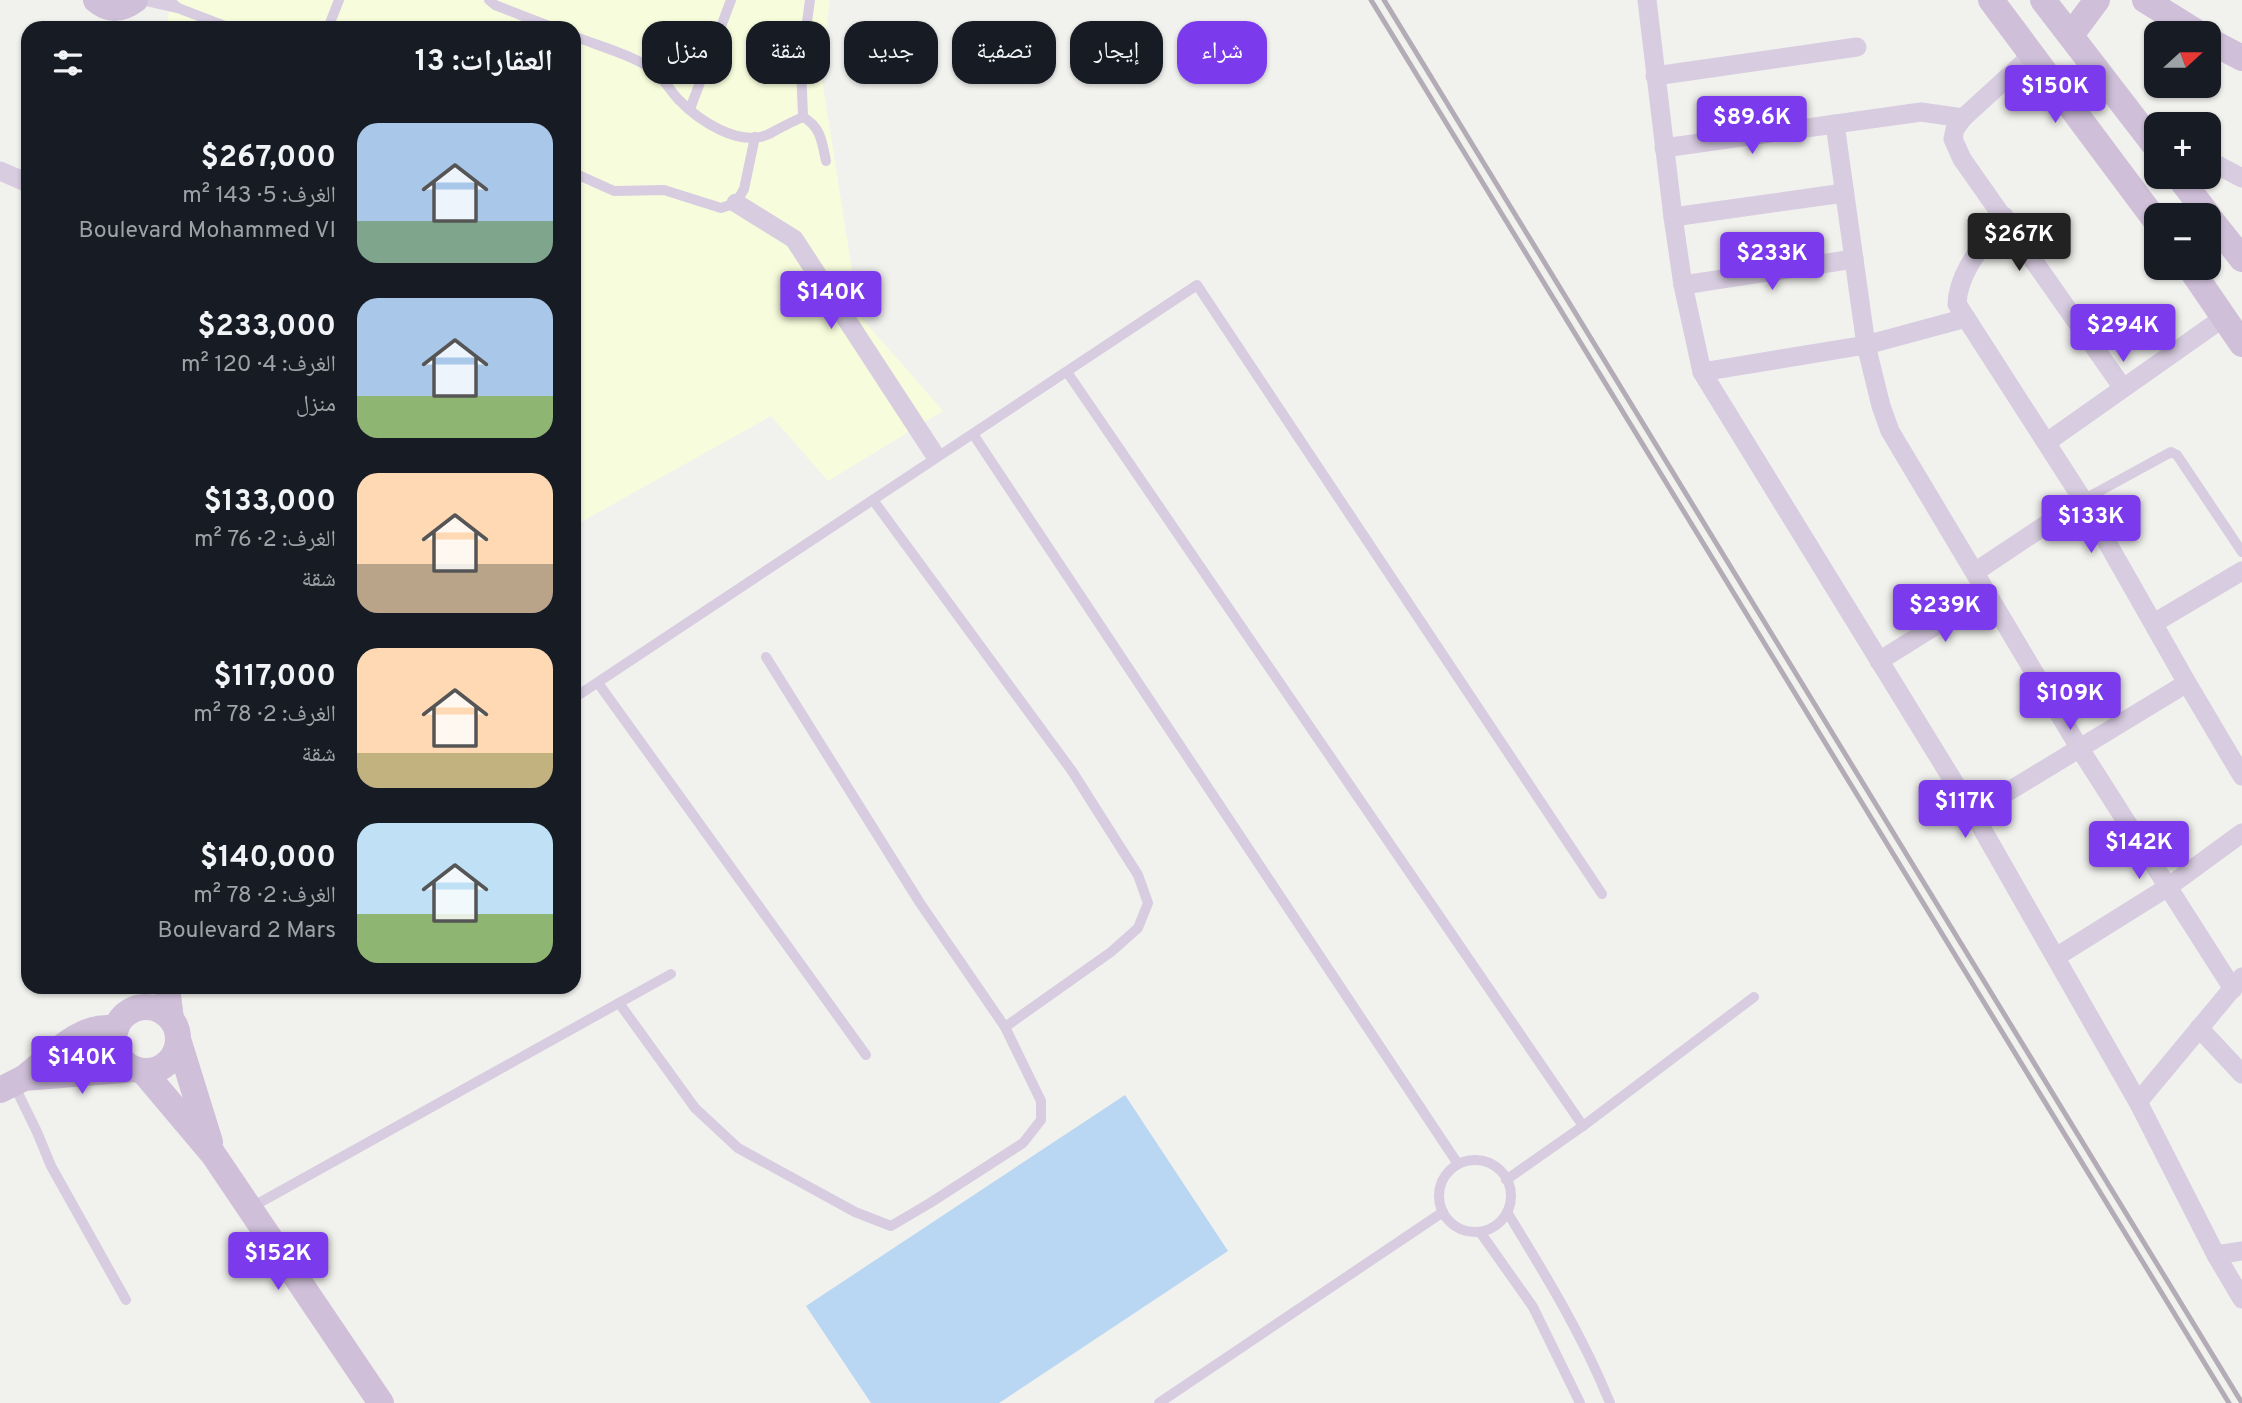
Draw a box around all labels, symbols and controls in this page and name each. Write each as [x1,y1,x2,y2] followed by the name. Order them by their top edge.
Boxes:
[642,21,732,84] chip: منزل
[746,21,830,84] chip: شقة
[844,21,938,84] chip: جديد
[952,21,1056,84] chip: تصفية
[1070,21,1163,84] chip: إيجار
[1177,21,1267,84] chip: شراء
[2144,21,2221,98] north arrow
[2144,21,2221,280] map controls
[49,44,87,82] icon: filters
[415,44,553,81] text: العقارات: 13
[2006,66,2104,125] pin: $150K
[2021,73,2089,102] text: $150K
[1695,96,1809,156] pin: $89.6K
[1713,104,1791,133] text: $89.6K
[2144,112,2221,189] button: +
[201,140,336,177] text: $267,000
[413,151,497,235] icon: home
[182,182,336,211] text: الغرف: 5 · 143 m²
[2144,203,2221,280] button: −
[1970,214,2068,273] pin: $267K
[78,217,336,246] text: Boulevard Mohammed VI
[1984,221,2054,250] text: $267K
[1723,232,1821,292] pin: $233K
[1736,240,1808,269] text: $233K
[782,272,880,331] pin: $140K
[796,279,866,308] text: $140K
[2074,304,2172,364] pin: $294K
[197,309,336,346] text: $233,000
[2086,312,2160,341] text: $294K
[413,326,497,410] icon: home
[181,351,336,380] text: الغرف: 4 · 120 m²
[296,391,336,420] text: منزل
[204,484,336,521] text: $133,000
[2042,496,2140,555] pin: $133K
[413,501,497,585] icon: home
[2058,503,2124,532] text: $133K
[194,526,336,555] text: الغرف: 2 · 76 m²
[302,566,336,595] text: شقة
[1896,584,1994,644] pin: $239K
[1909,592,1981,621] text: $239K
[214,659,336,696] text: $117,000
[2021,672,2119,732] pin: $109K
[413,676,497,760] icon: home
[2036,680,2104,709] text: $109K
[193,701,336,730] text: الغرف: 2 · 78 m²
[302,741,336,770] text: شقة
[1916,780,2014,840] pin: $117K
[1935,788,1995,817] text: $117K
[2090,822,2188,881] pin: $142K
[2105,829,2173,858] text: $142K
[200,840,336,877] text: $140,000
[413,851,497,935] icon: home
[193,882,336,911] text: الغرف: 2 · 78 m²
[157,917,336,946] text: Boulevard 2 Mars
[33,1036,131,1096] pin: $140K
[47,1044,117,1073] text: $140K
[229,1232,327,1292] pin: $152K
[244,1240,312,1269] text: $152K

